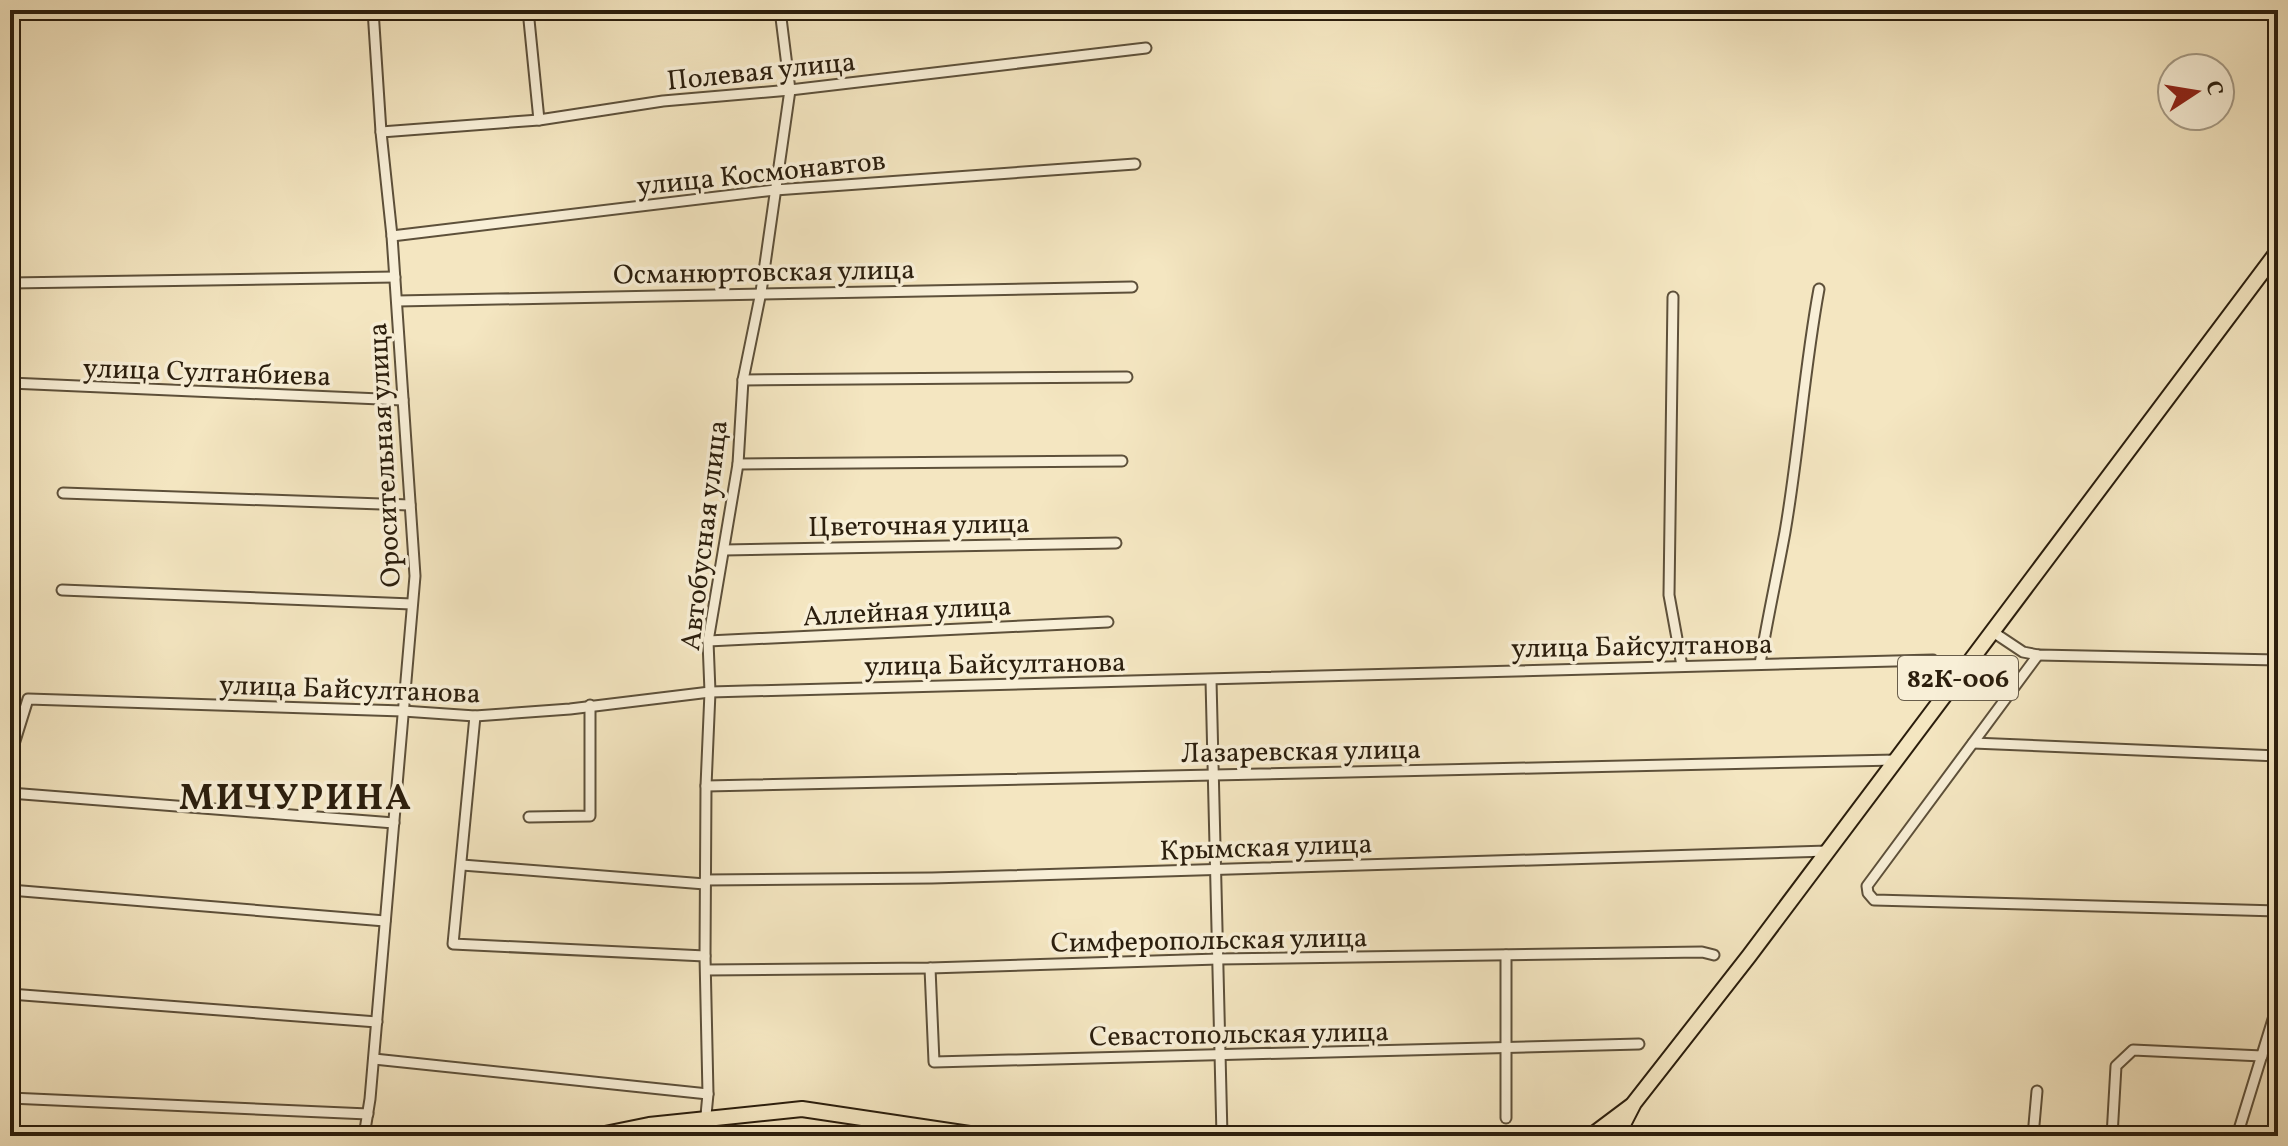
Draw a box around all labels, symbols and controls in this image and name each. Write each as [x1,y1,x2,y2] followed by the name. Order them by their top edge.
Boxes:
[665,43,858,102] street label: Полевая улица
[2156,52,2236,132] north arrow
[2196,78,2230,99] text: С
[635,142,888,207] street label: улица Космонавтов
[613,251,915,296] street label: Османюртовская улица
[359,321,412,588] street label: Оросительная улица
[82,350,332,397] street label: улица Султанбиева
[672,418,739,653] street label: Автобусная улица
[808,505,1030,548] street label: Цветочная улица
[802,588,1012,637] street label: Аллейная улица
[1511,626,1773,669] street label: улица Байсултанова
[864,644,1126,687] street label: улица Байсултанова
[1898,656,2018,700] road number: 82К-006
[218,666,481,715] street label: улица Байсултанова
[1181,731,1422,774] street label: Лазаревская улица
[179,775,413,825] district label: МИЧУРИНА
[1159,825,1373,872] street label: Крымская улица
[1050,919,1368,964] street label: Симферопольская улица
[1089,1013,1389,1058] street label: Севастопольская улица

